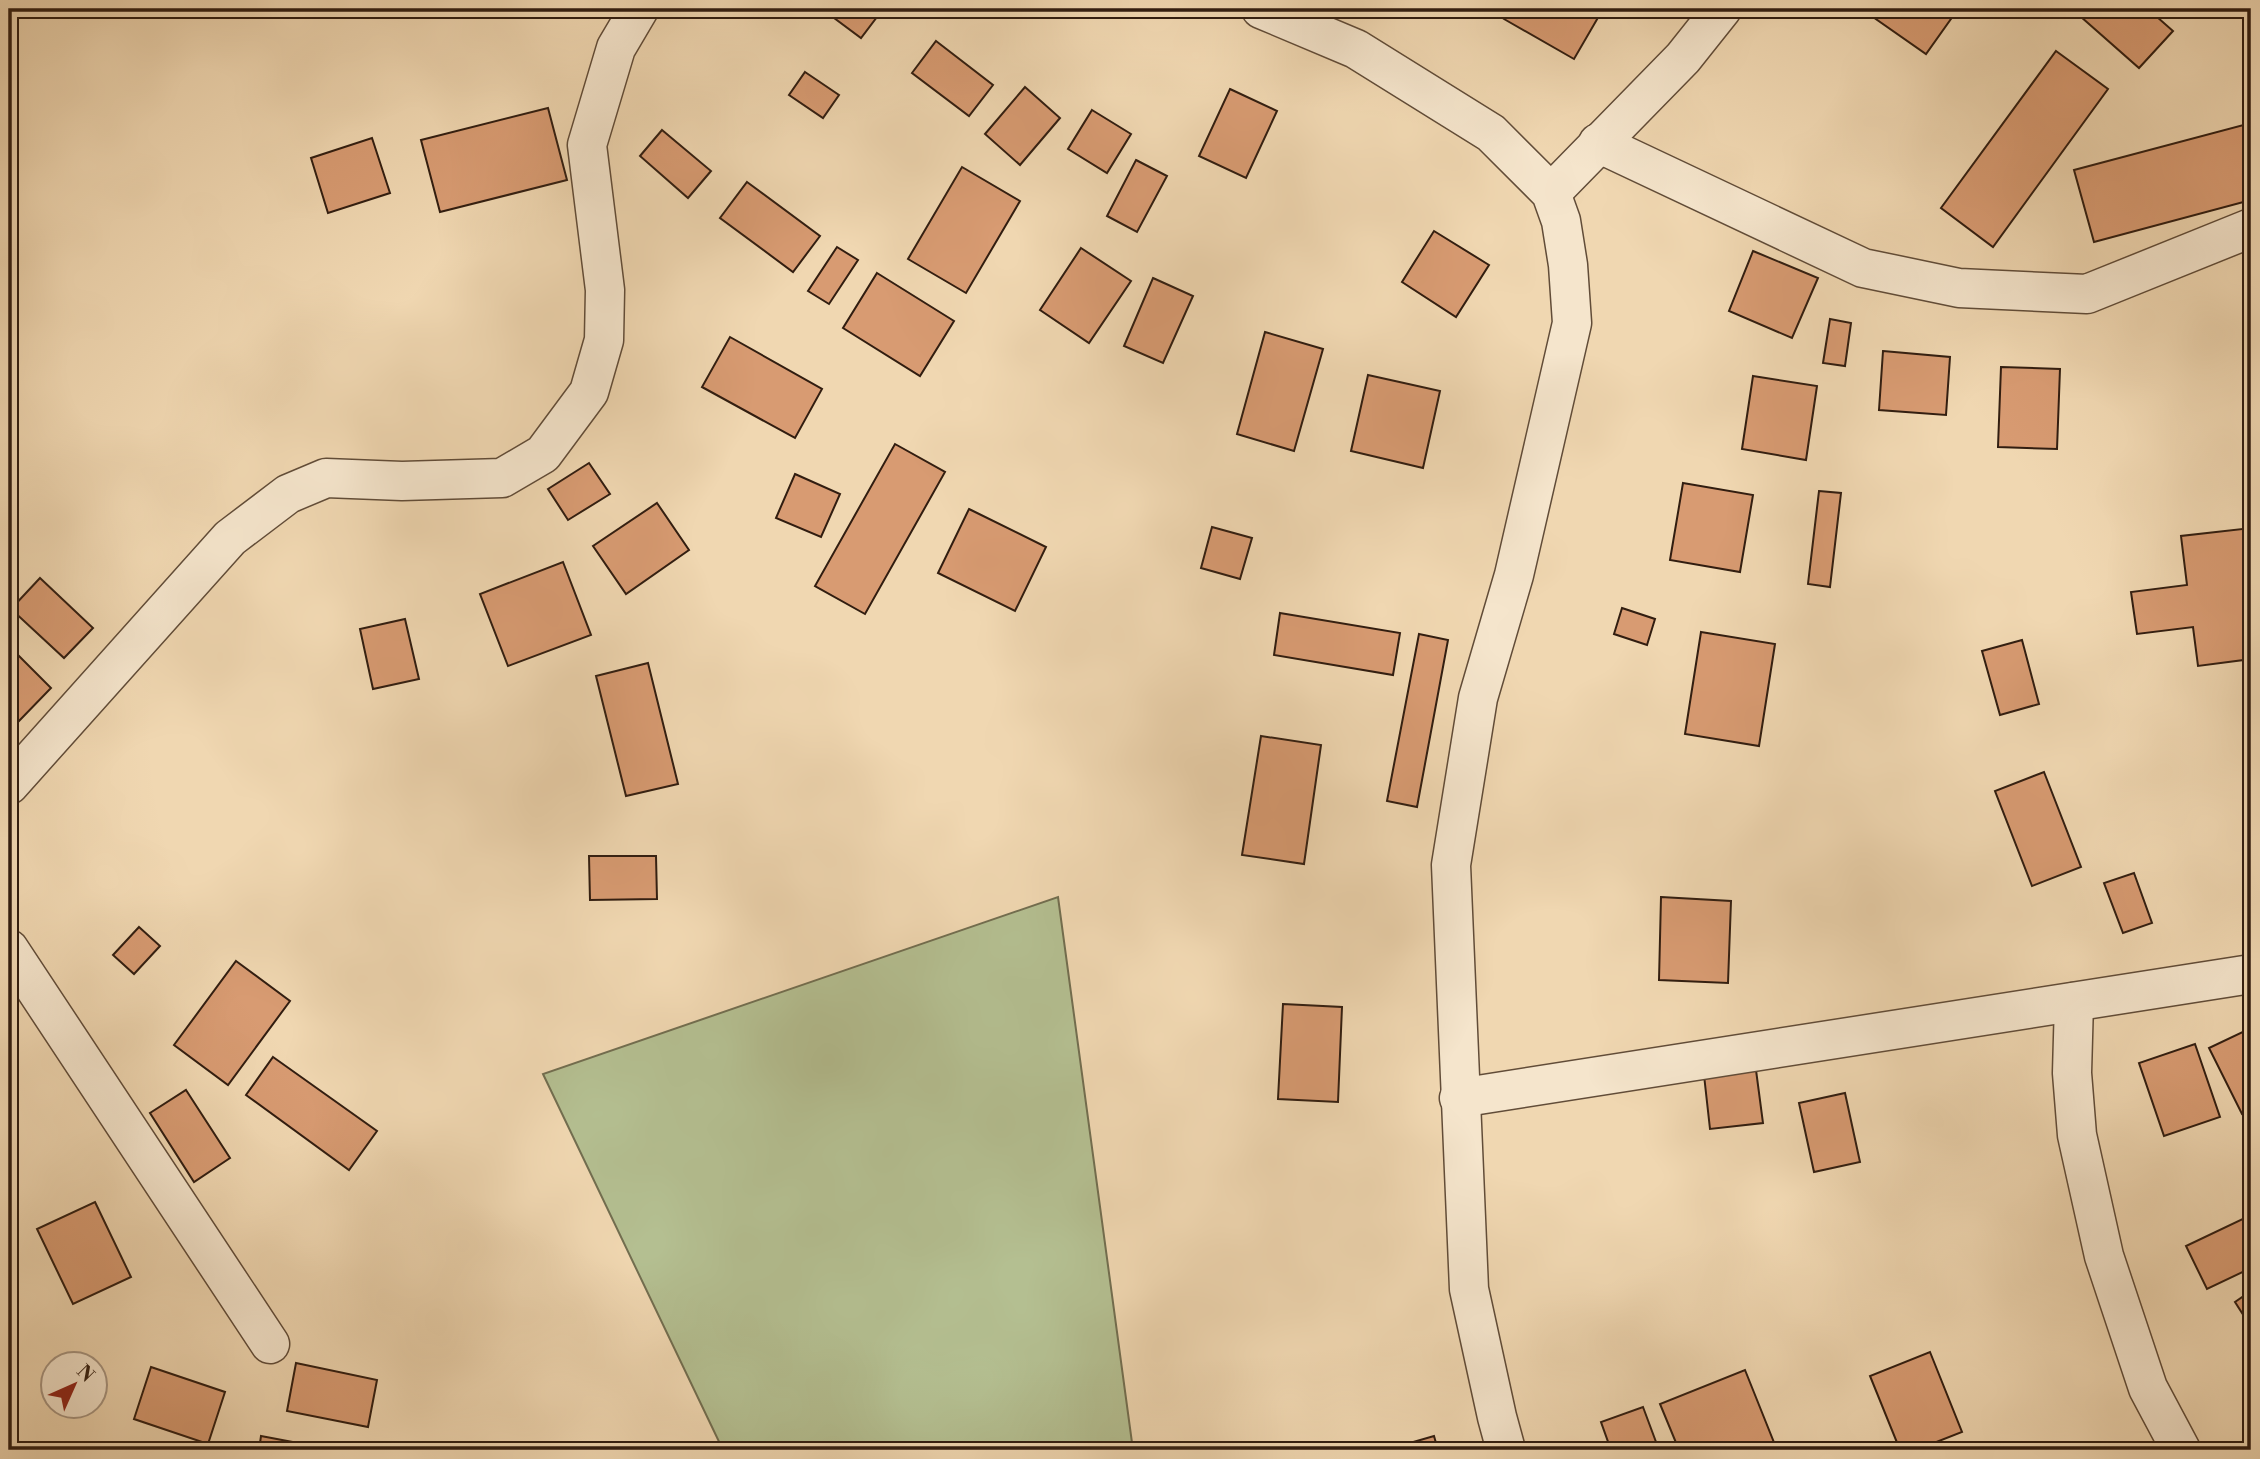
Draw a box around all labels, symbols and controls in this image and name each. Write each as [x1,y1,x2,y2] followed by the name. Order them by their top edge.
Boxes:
[38,1350,108,1420] north arrow
[72,1360,99,1387] text: N

